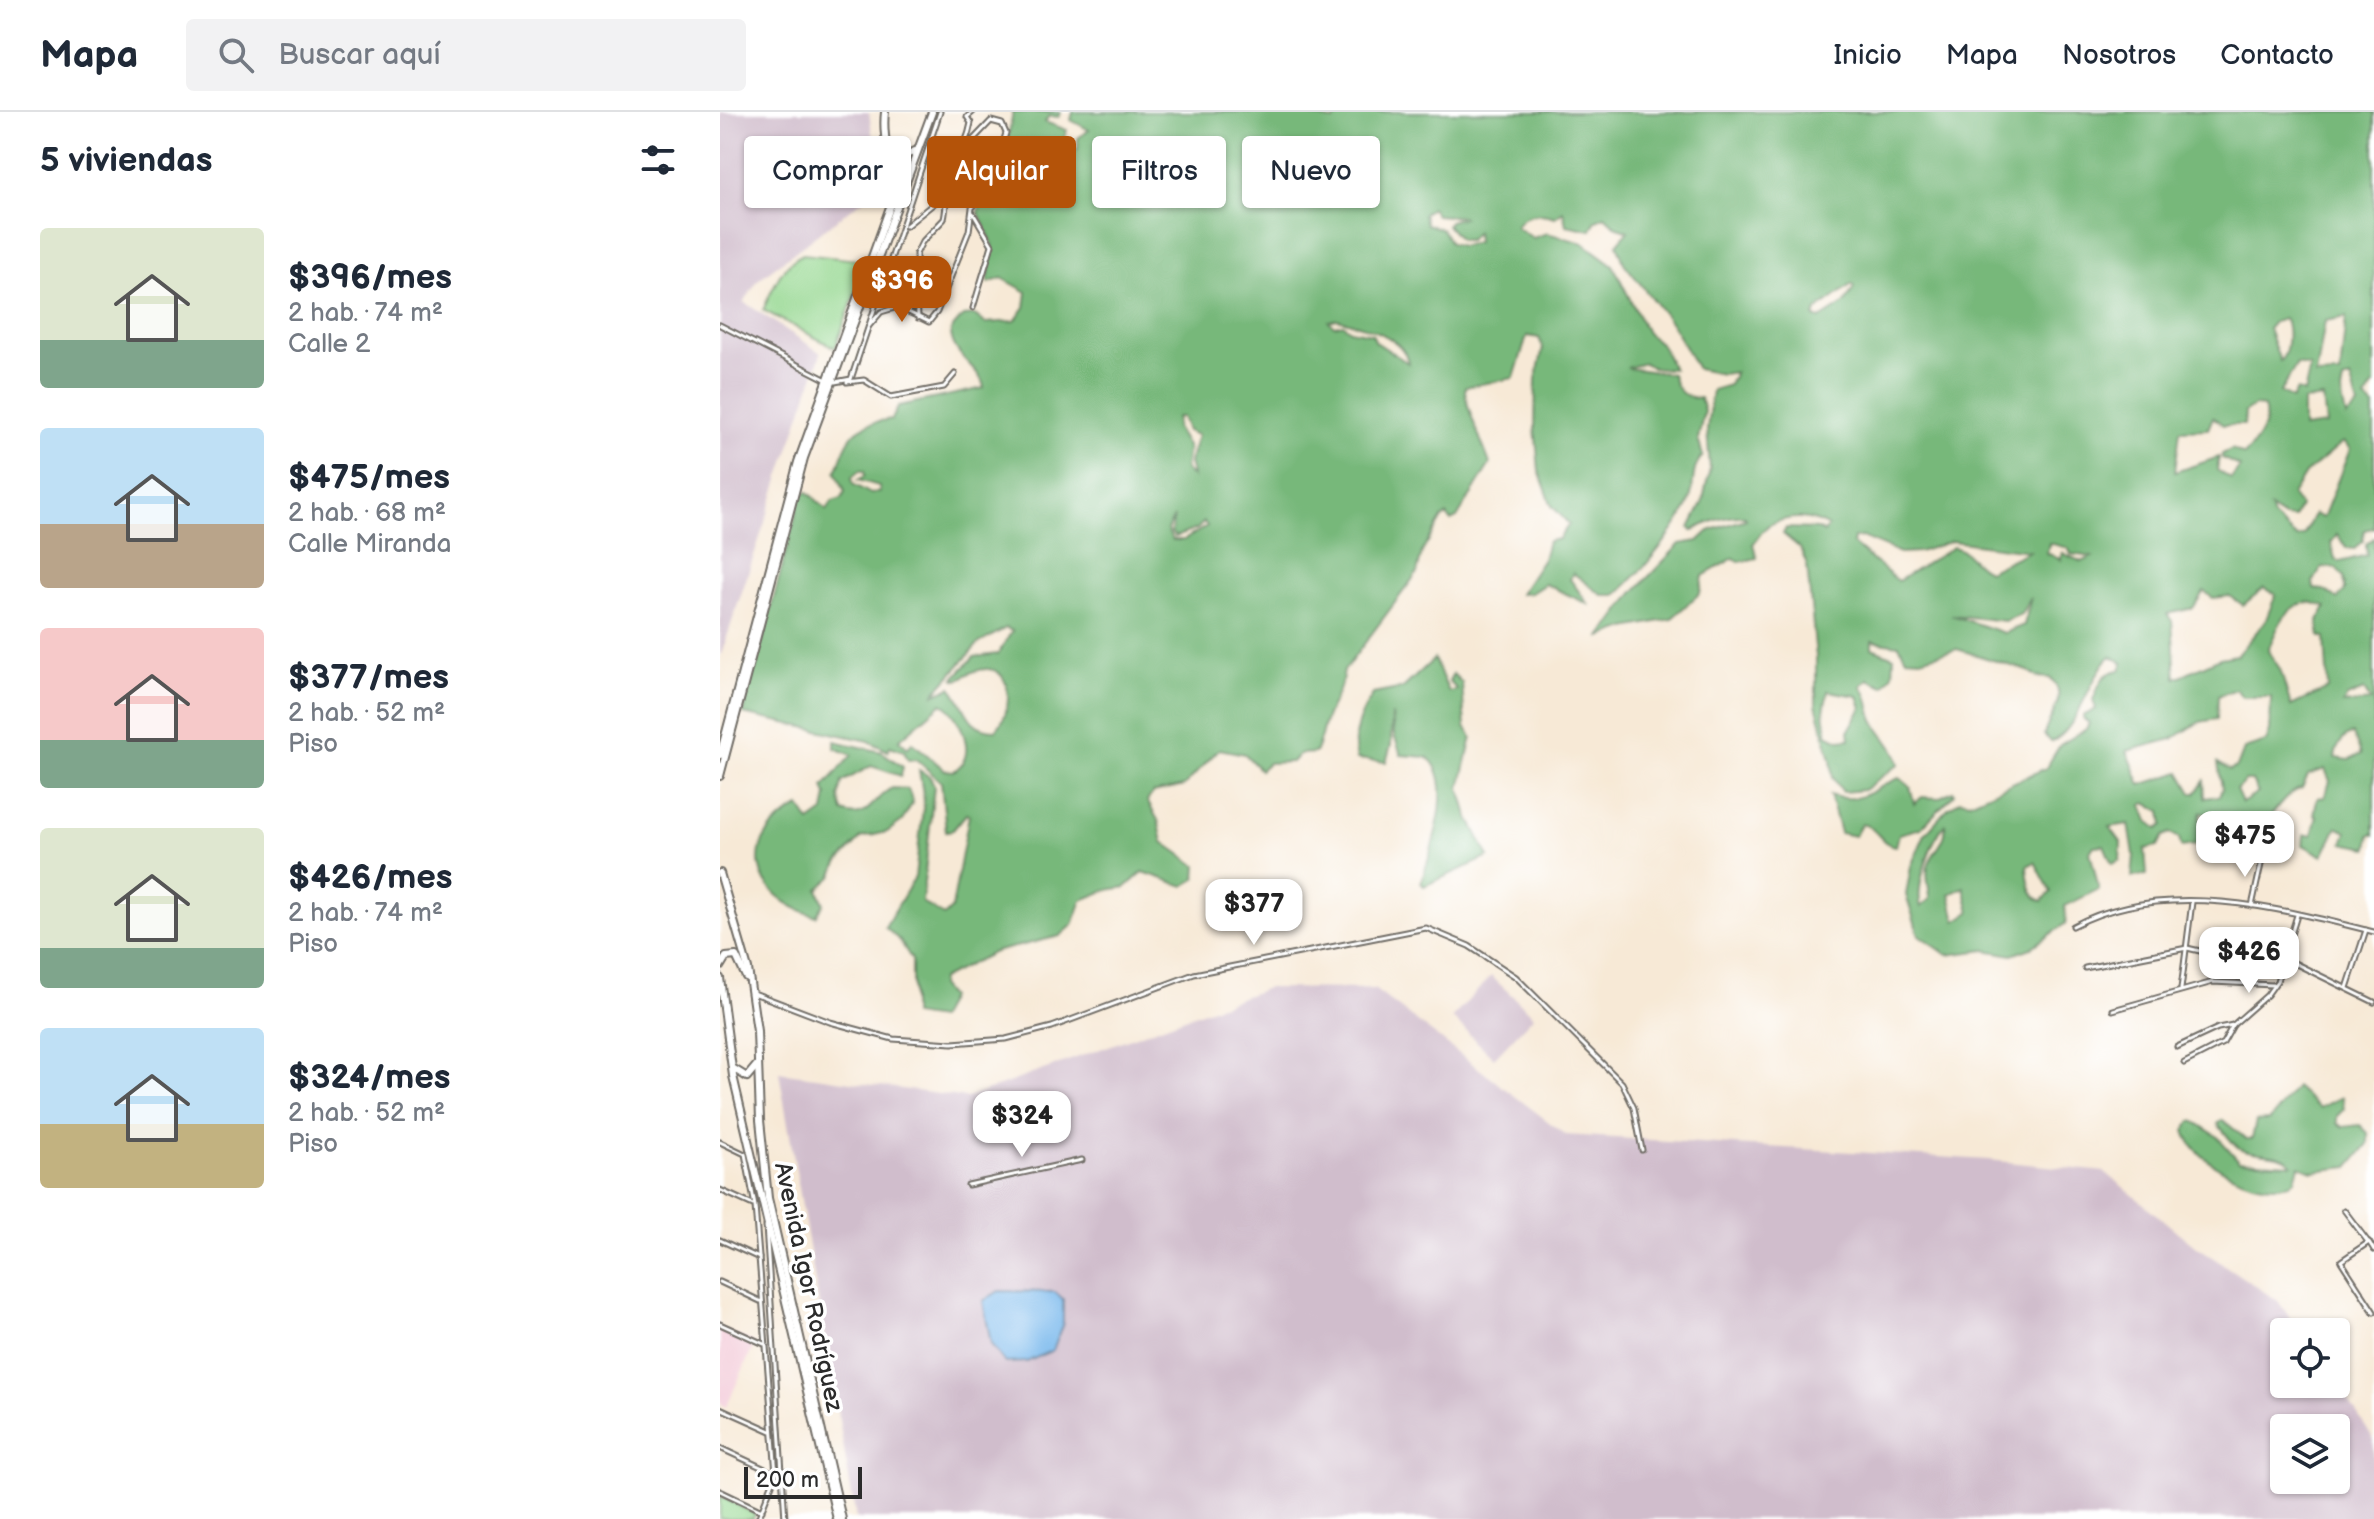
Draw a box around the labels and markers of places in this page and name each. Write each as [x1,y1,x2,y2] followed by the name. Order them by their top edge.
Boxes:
[855,256,949,324] pin: $396
[2198,811,2292,879] pin: $475
[1207,879,1301,947] pin: $377
[2202,927,2296,995] pin: $426
[975,1091,1069,1159] pin: $324

